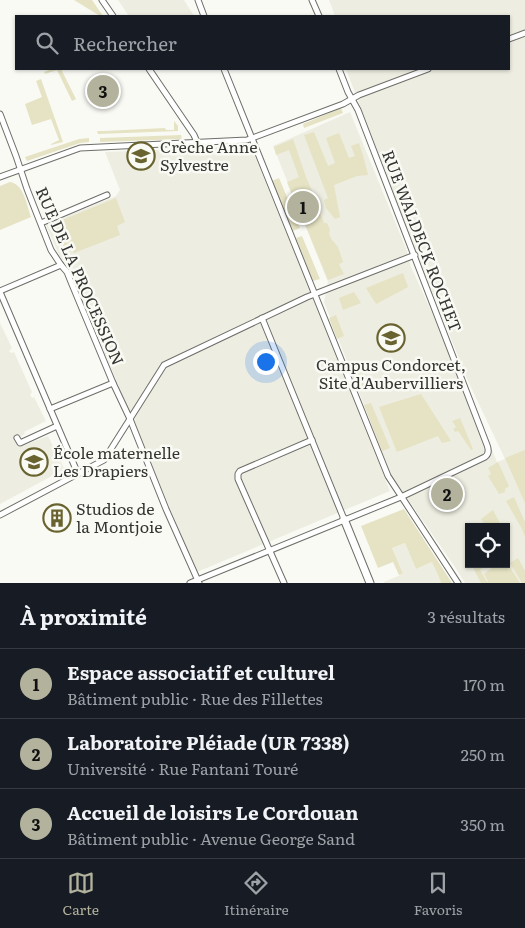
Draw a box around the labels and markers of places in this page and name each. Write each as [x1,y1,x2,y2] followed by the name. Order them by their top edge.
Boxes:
[87,72,119,110] pin: 3
[160,134,257,176] place label: Crèche Anne Sylvestre
[126,141,156,171] school or university icon: Crèche Anne Sylvestre
[287,188,319,226] pin: 1
[376,323,406,353] school or university icon: Campus Condorcet, Site d'Aubervilliers
[316,352,466,394] place label: Campus Condorcet, Site d'Aubervilliers
[53,440,180,482] place label: École maternelle Les Drapiers
[19,447,49,477] school or university icon: École maternelle Les Drapiers
[431,475,463,513] pin: 2
[76,496,163,538] place label: Studios de la Montjoie
[42,503,72,533] building icon: Studios de la Montjoie

